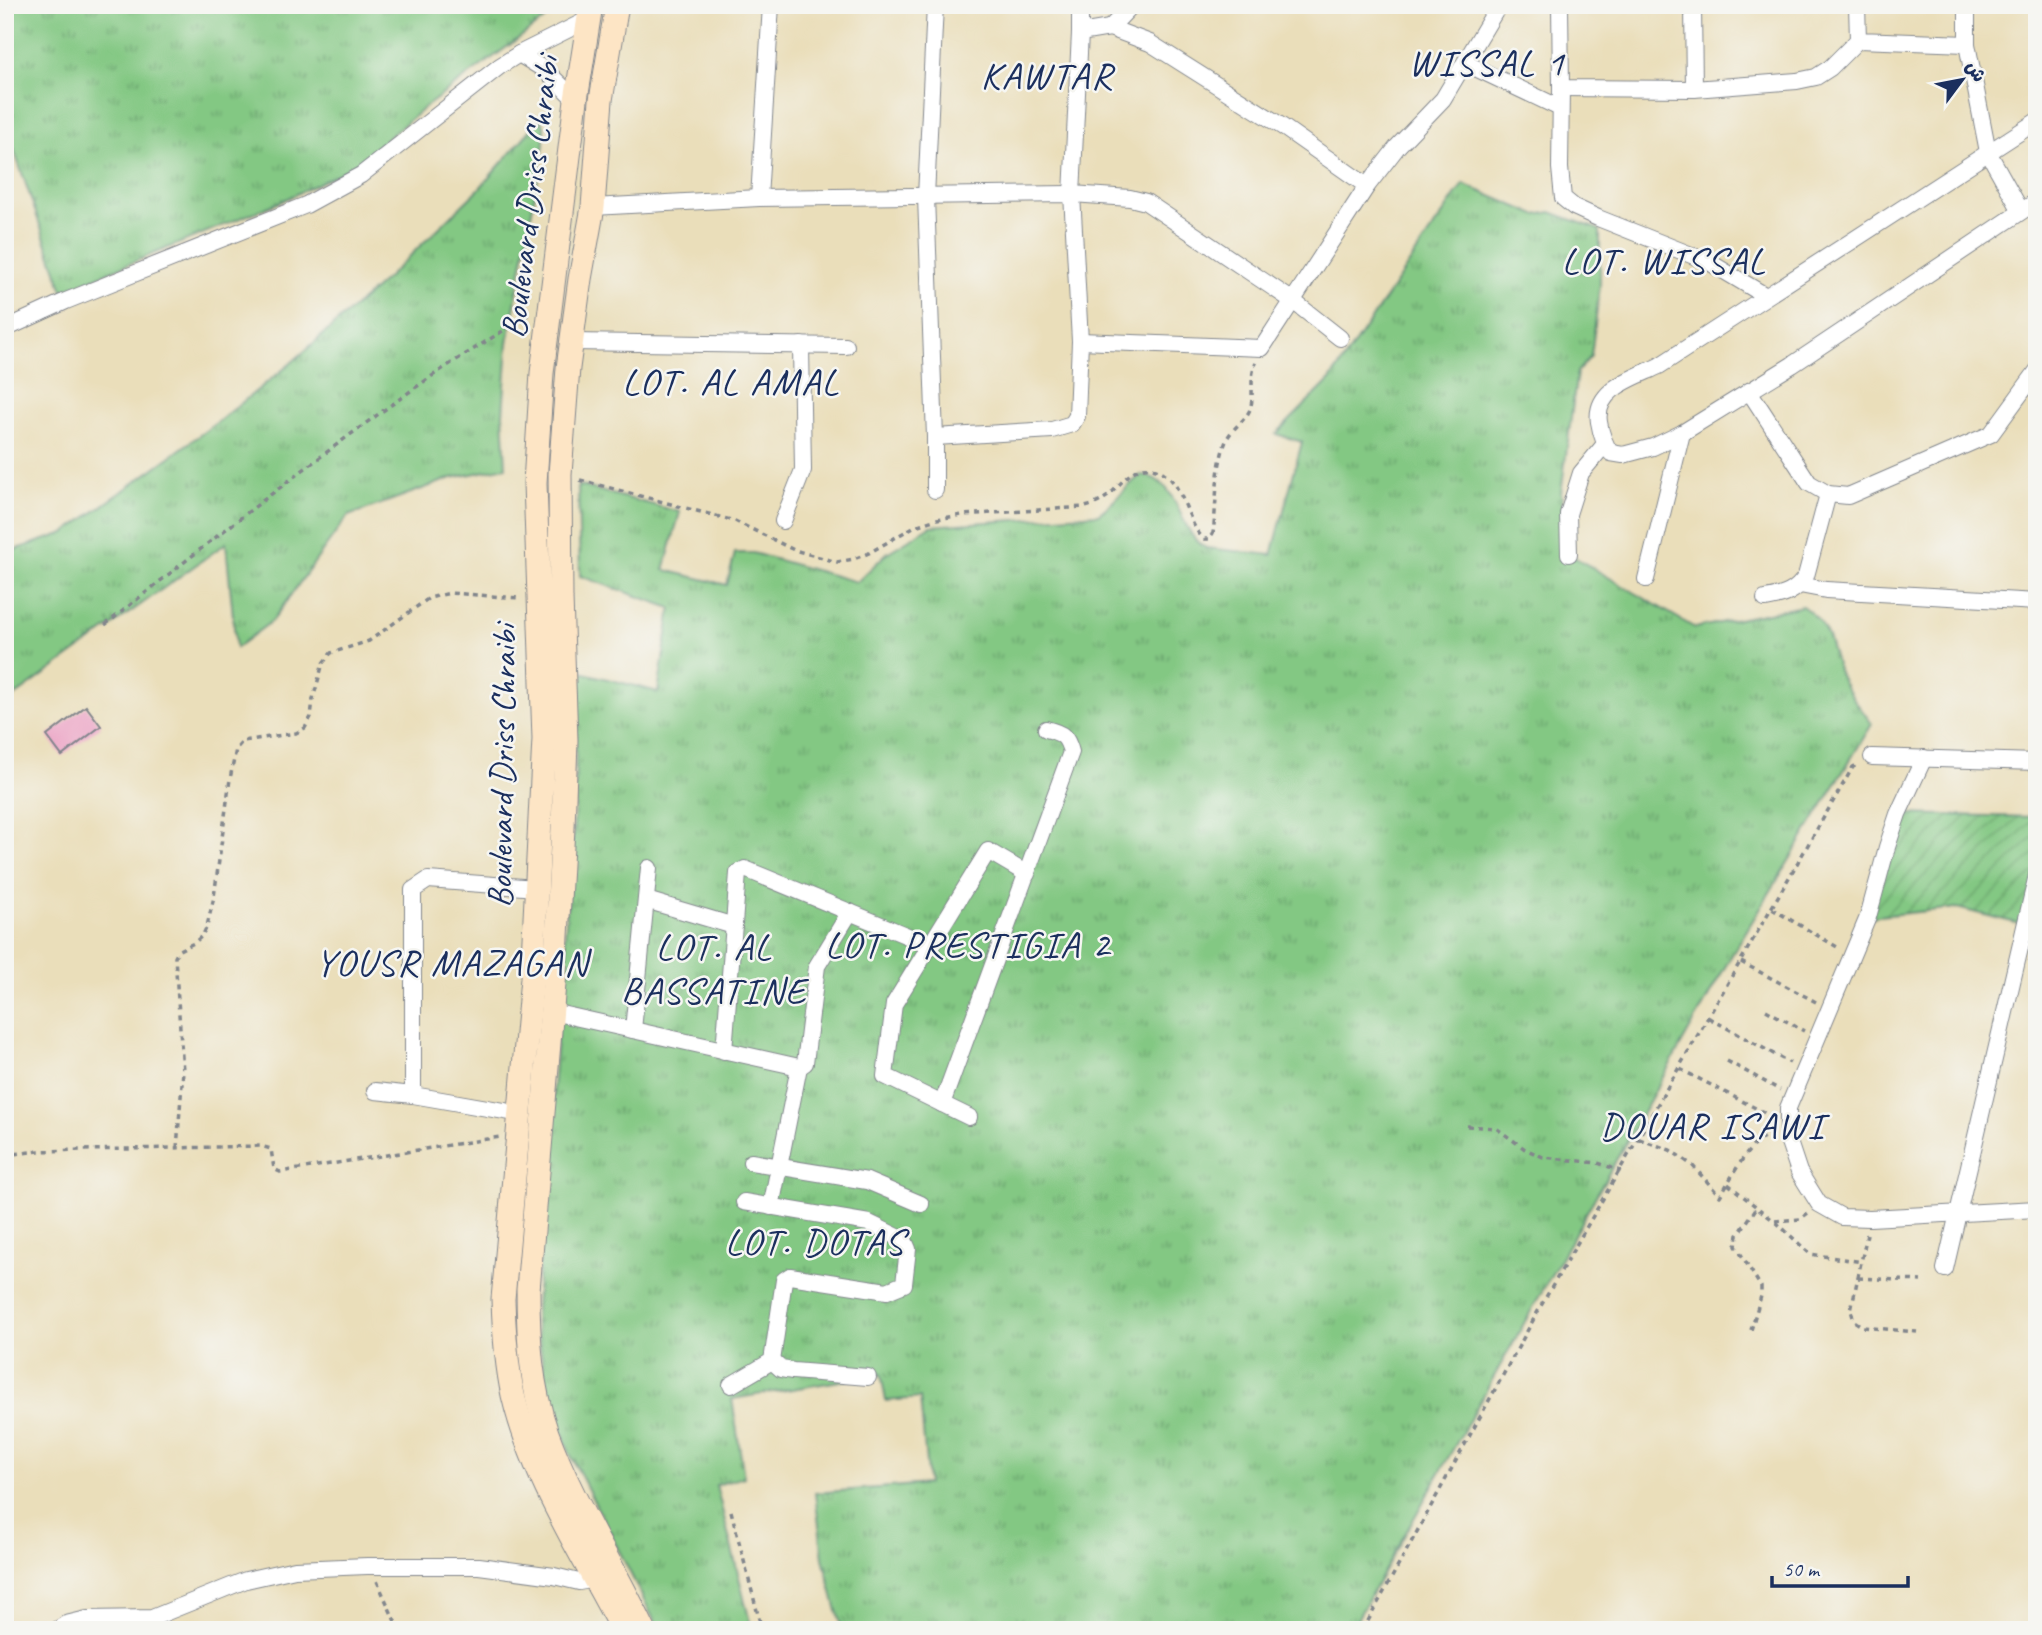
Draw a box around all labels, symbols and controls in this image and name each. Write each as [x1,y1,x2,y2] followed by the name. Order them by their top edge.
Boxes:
[1408,39,1566,86] district label: WISSAL 1
[1926,46,1996,116] north arrow
[490,49,570,340] street label: Boulevard Driss Chraibi
[981,52,1116,99] district label: KAWTAR
[1960,56,1991,87] text: ش
[1562,237,1766,284] district label: LOT. WISSAL
[622,358,840,405] district label: LOT. AL AMAL
[477,620,527,908] street label: Boulevard Driss Chraibi
[825,921,1112,968] district label: LOT. PRESTIGIA 2
[621,923,810,1014] district label: LOT. AL BASSATINE
[315,939,592,986] district label: YOUSR MAZAGAN
[1600,1102,1830,1149] district label: DOUAR ISAWI
[725,1218,911,1265] district label: LOT. DOTAS
[1772,1544,1909,1588] scale bar
[1783,1556,1821,1582] text: 50 m

